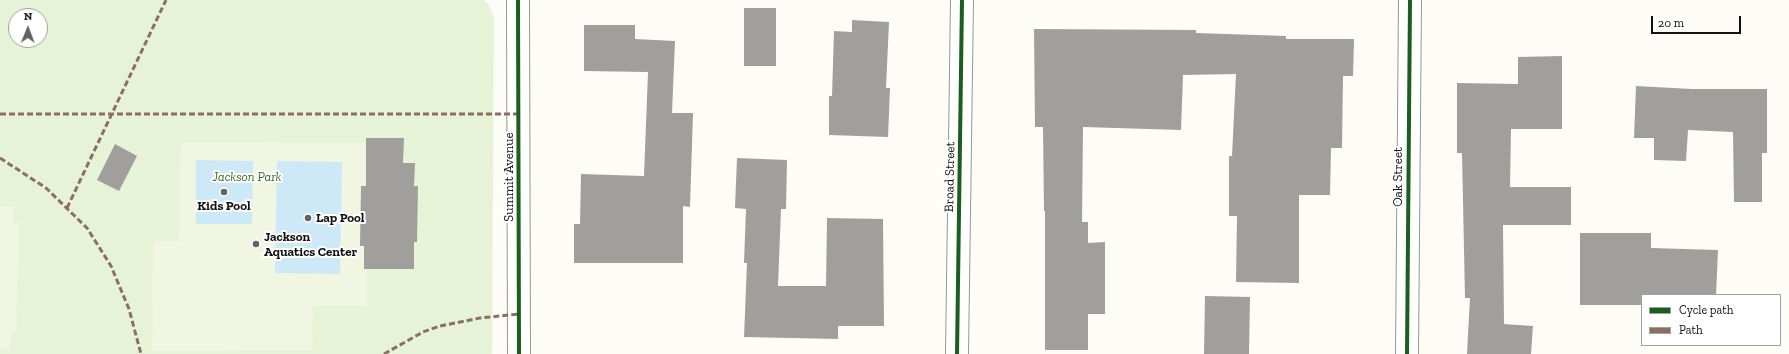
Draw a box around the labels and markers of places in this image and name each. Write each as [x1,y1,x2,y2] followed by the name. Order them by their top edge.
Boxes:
[219,187,229,197] marker: Kids Pool
[197,198,251,214] place label: Kids Pool
[316,210,365,226] place label: Lap Pool
[303,213,313,223] marker: Lap Pool
[264,229,357,260] place label: Jackson Aquatics Center
[251,239,261,249] marker: Jackson Aquatics Center

